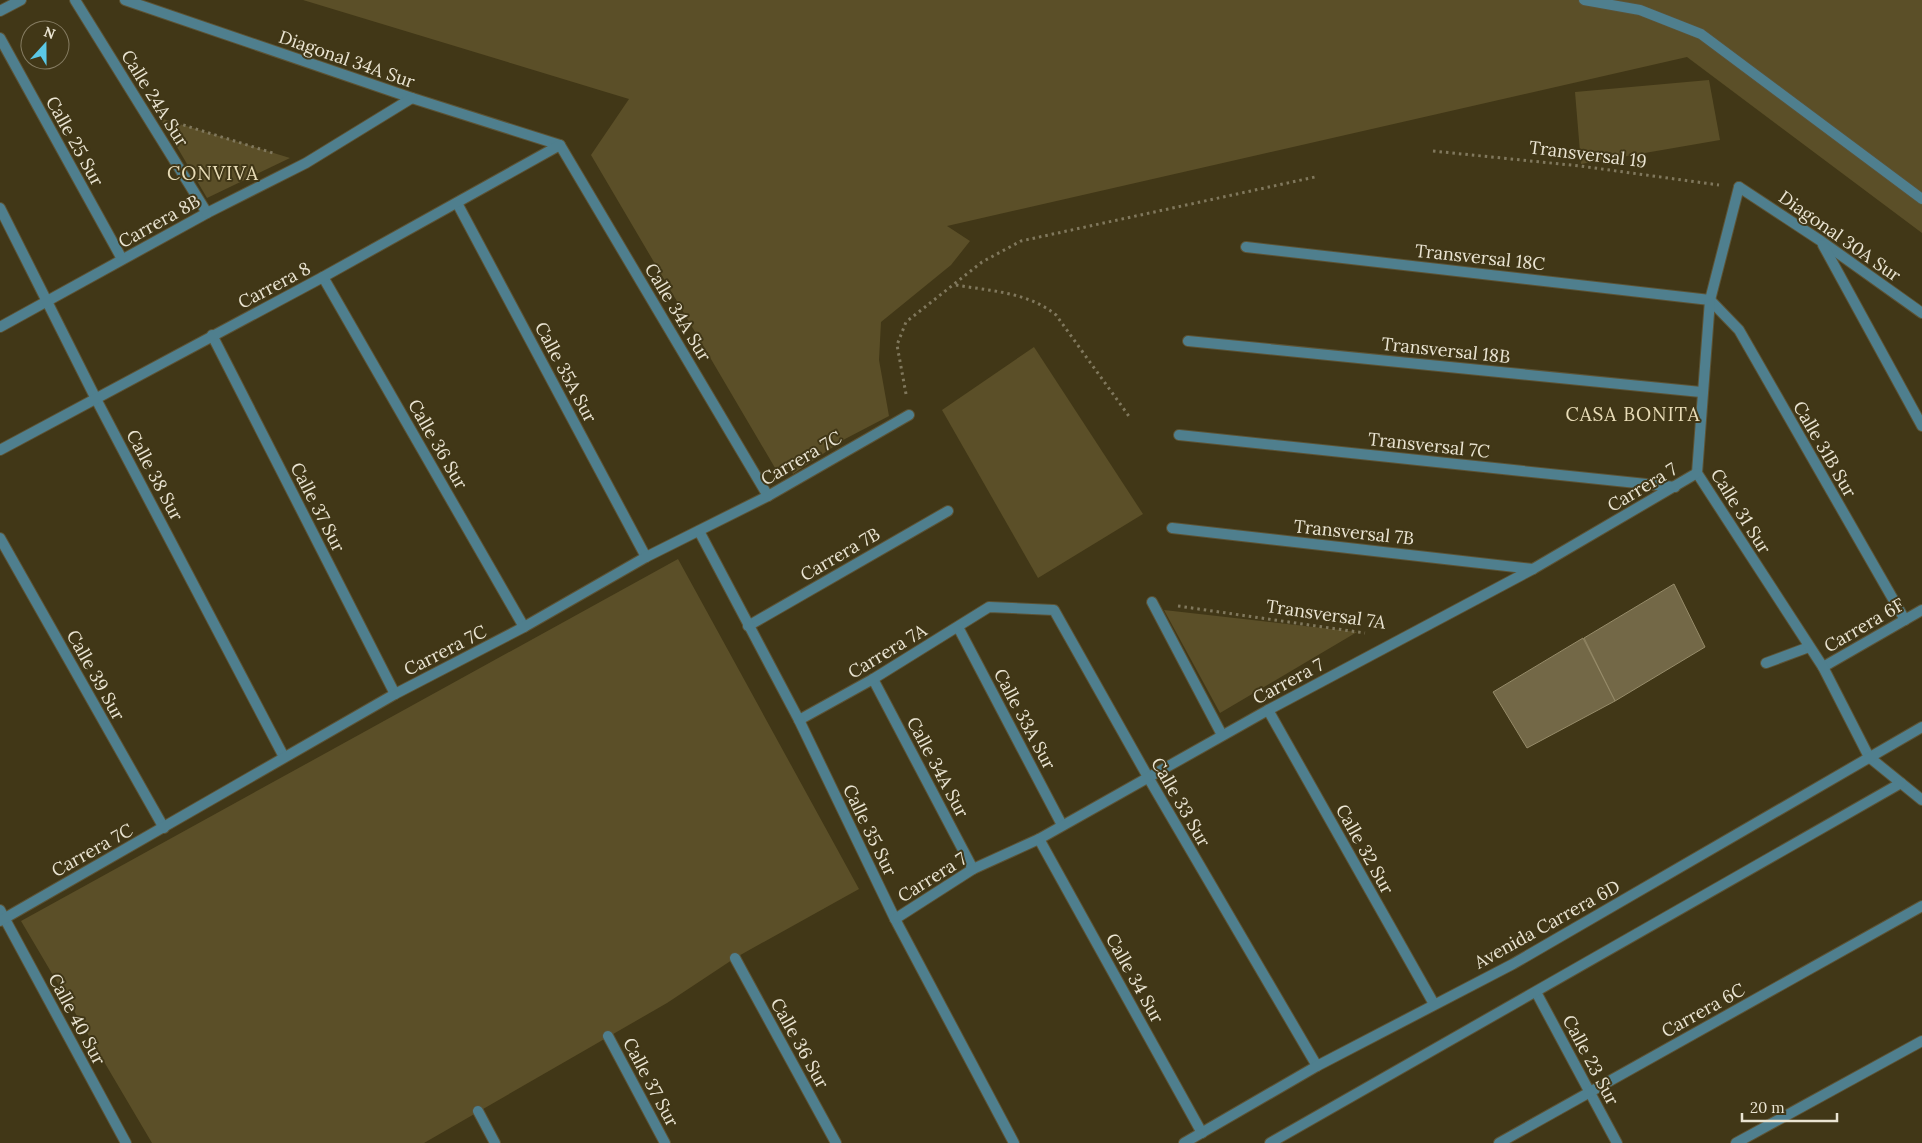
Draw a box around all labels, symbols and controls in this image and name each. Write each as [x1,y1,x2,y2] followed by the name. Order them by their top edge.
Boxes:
[20,20,70,70] north arrow
[41,23,58,43] text: N
[276,25,418,93] street label: Diagonal 34A Sur
[116,45,194,151] street label: Calle 24A Sur
[41,92,109,190] street label: Calle 25 Sur
[1528,135,1648,173] street label: Transversal 19
[167,161,259,185] district label: CONVIVA
[1774,185,1906,287] street label: Diagonal 30A Sur
[114,189,204,253] street label: Carrera 8B
[1414,239,1547,275] street label: Transversal 18C
[234,256,314,314] street label: Carrera 8
[640,259,716,365] street label: Calle 34A Sur
[530,318,602,426] street label: Calle 35A Sur
[1381,332,1511,368] street label: Transversal 18B
[403,395,473,493] street label: Calle 36 Sur
[1788,397,1862,501] street label: Calle 31B Sur
[1566,402,1701,426] district label: CASA BONITA
[756,425,846,490] street label: Carrera 7C
[121,426,189,525] street label: Calle 38 Sur
[1367,427,1491,463] street label: Transversal 7C
[1603,457,1681,517] street label: Carrera 7
[286,458,350,556] street label: Calle 37 Sur
[1706,464,1776,558] street label: Calle 31 Sur
[1293,514,1415,550] street label: Transversal 7B
[796,522,884,586] street label: Carrera 7B
[1820,593,1908,657] street label: Carrera 6F
[1265,594,1388,634] street label: Transversal 7A
[843,618,931,684] street label: Carrera 7A
[400,619,491,681] street label: Carrera 7C
[62,626,130,724] street label: Calle 39 Sur
[1249,653,1327,709] street label: Carrera 7
[989,665,1061,774] street label: Calle 33A Sur
[902,713,974,821] street label: Calle 34A Sur
[1146,753,1216,851] street label: Calle 33 Sur
[838,780,902,880] street label: Calle 35 Sur
[1331,800,1399,898] street label: Calle 32 Sur
[47,818,137,882] street label: Carrera 7C
[893,847,971,907] street label: Carrera 7
[1469,874,1624,974] street label: Avenida Carrera 6D
[1101,929,1169,1027] street label: Calle 34 Sur
[43,969,111,1069] street label: Calle 40 Sur
[1657,977,1749,1042] street label: Carrera 6C
[766,994,834,1092] street label: Calle 36 Sur
[1558,1011,1624,1109] street label: Calle 23 Sur
[618,1034,684,1131] street label: Calle 37 Sur
[1742,1090,1837,1122] scale bar
[1750,1098,1785,1117] text: 20 m

